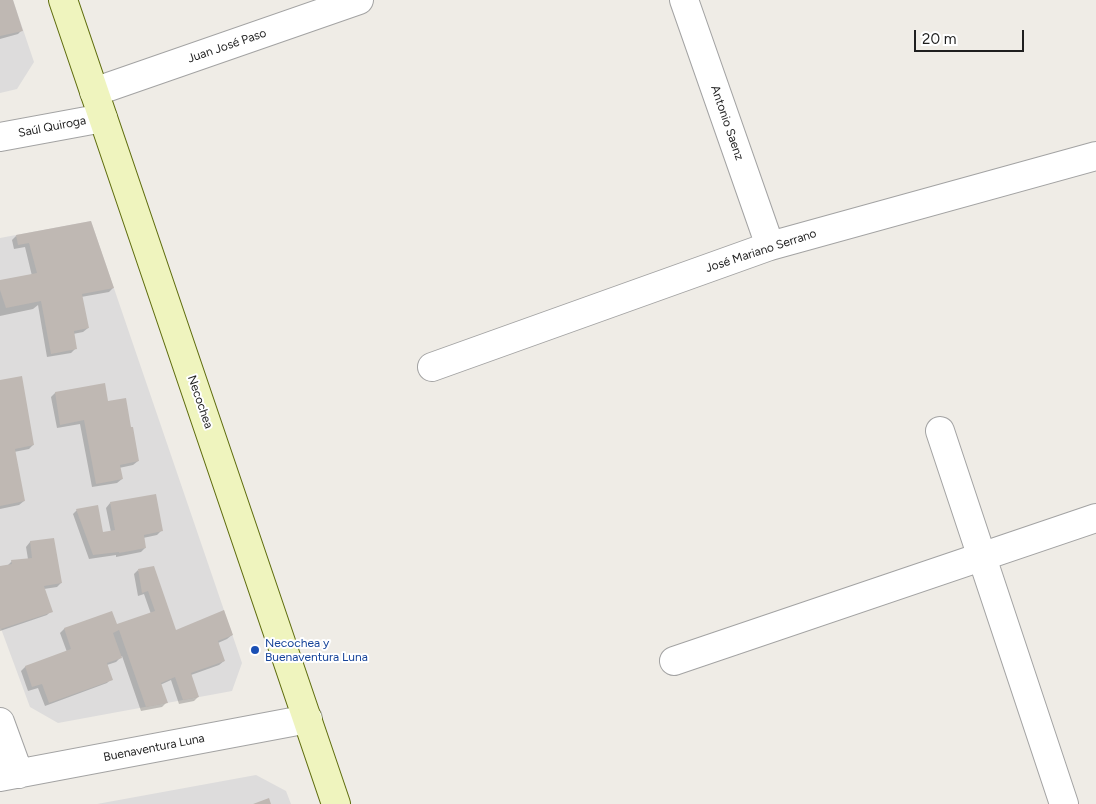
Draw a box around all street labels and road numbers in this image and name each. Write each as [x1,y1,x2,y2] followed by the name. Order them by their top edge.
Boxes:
[186,26,268,66] street label: Juan José Paso
[707,84,747,162] street label: Antonio Saenz
[17,113,87,141] street label: Saúl Quiroga
[704,226,818,276] street label: José Mariano Serrano
[184,374,216,430] street label: Necochea
[102,731,206,765] street label: Buenaventura Luna

